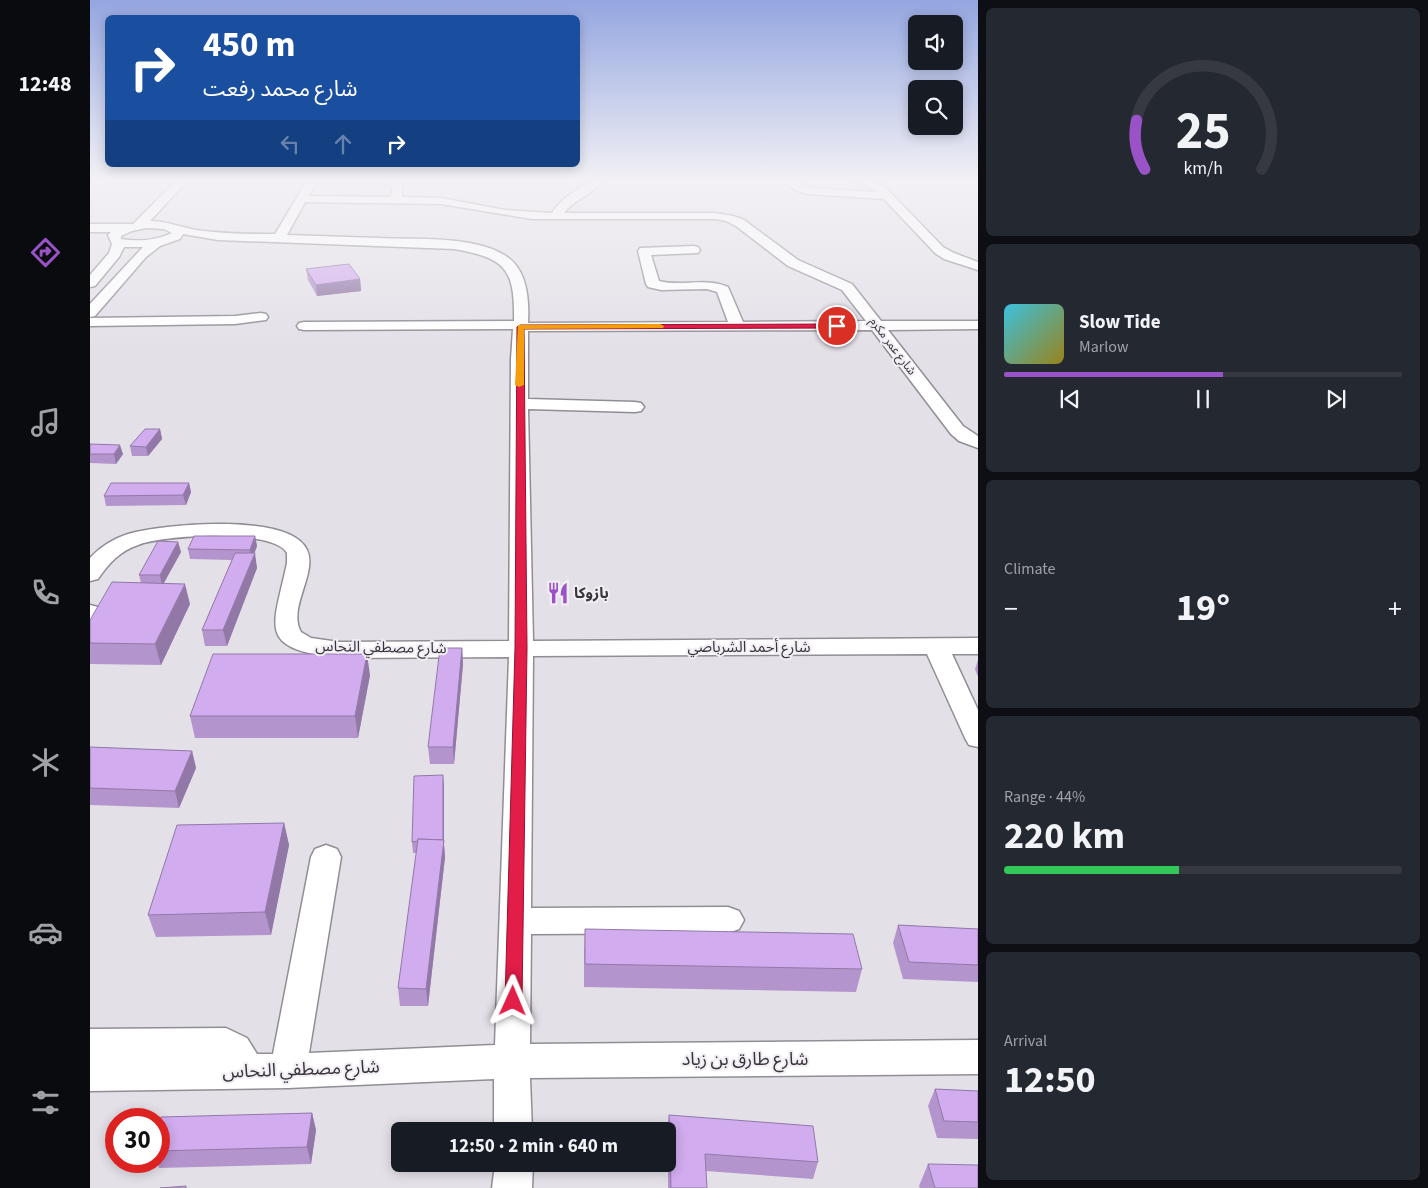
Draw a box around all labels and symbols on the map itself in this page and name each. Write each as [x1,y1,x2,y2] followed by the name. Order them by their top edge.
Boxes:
[816,305,858,347] pin
[865,314,920,379] street label: شارع عمر مكرم
[545,580,571,606] restaurant icon: بازوكا
[574,583,609,604] place label: بازوكا
[315,636,447,660] street label: شارع مصطفي النحاس
[688,637,811,659] street label: شارع أحمد الشرباصي
[486,974,538,1026] position arrow
[682,1047,808,1073] street label: شارع طارق بن زياد
[222,1054,380,1086] street label: شارع مصطفي النحاس
[105,1108,170,1173] speed limit sign: 30

